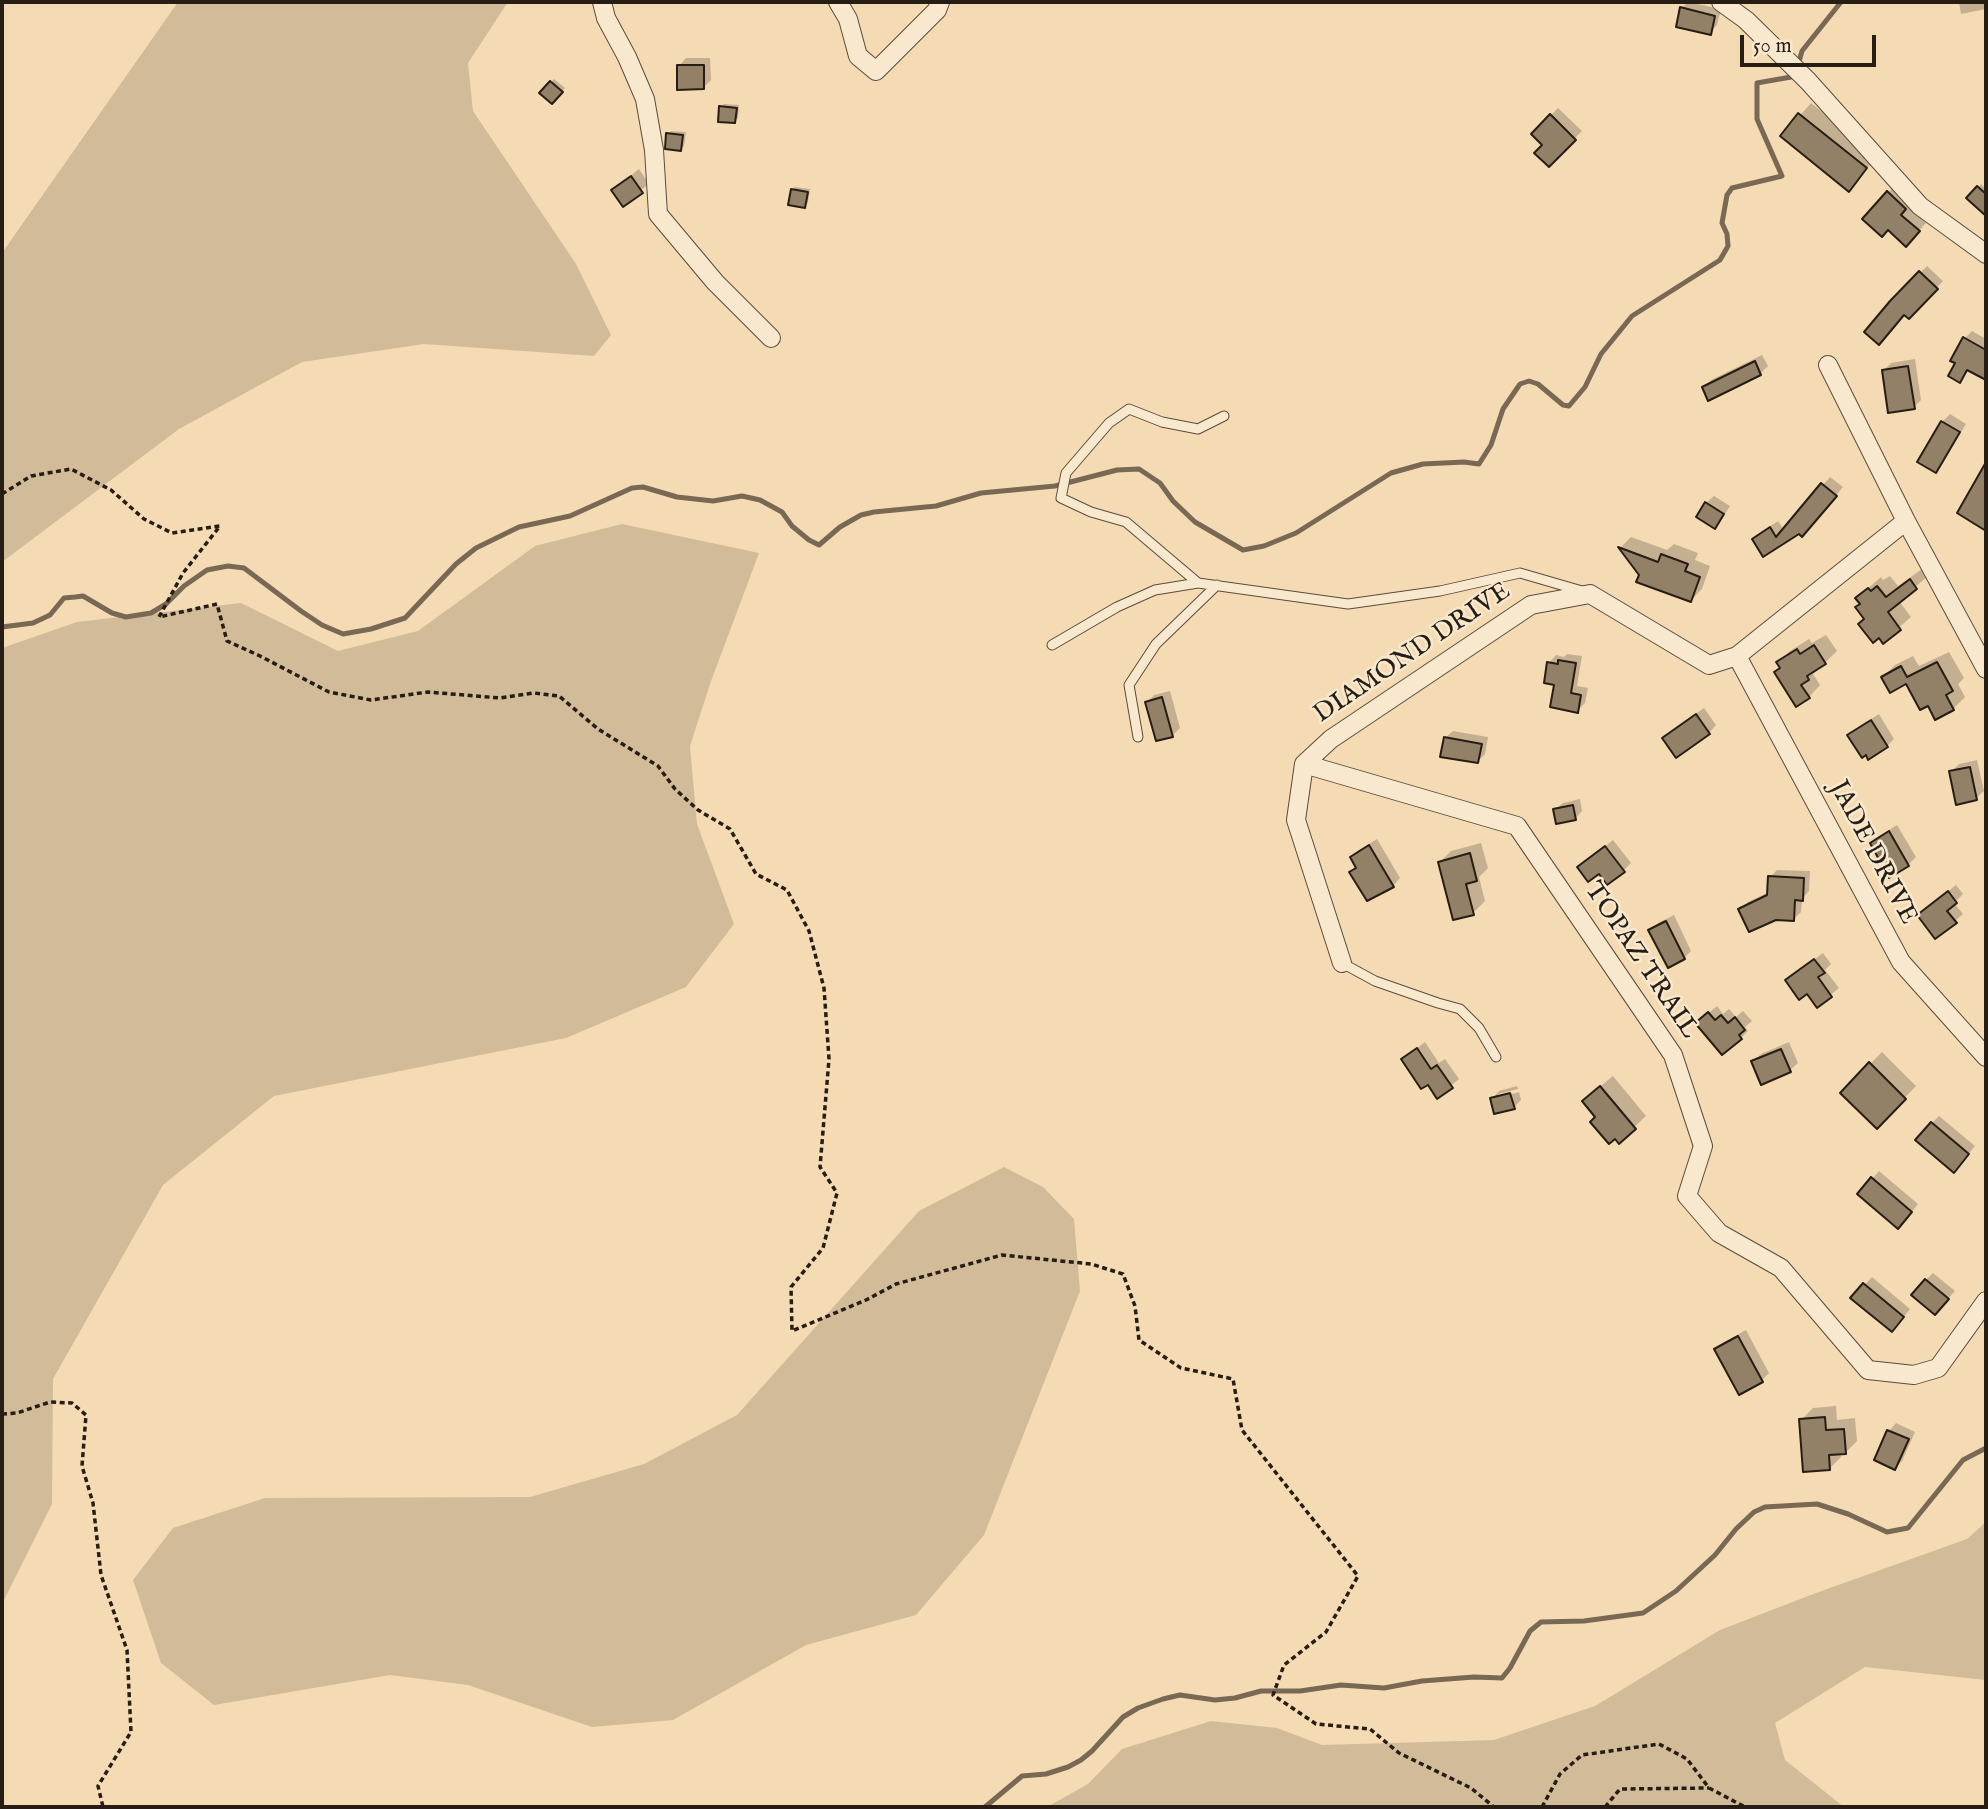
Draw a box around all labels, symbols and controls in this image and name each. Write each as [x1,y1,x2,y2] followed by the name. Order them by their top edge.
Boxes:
[1743,21,1880,65] scale bar
[1753,33,1792,60] text: 50 m
[1309,577,1517,731] street label: DIAMOND DRIVE
[1821,776,1923,930] street label: JADE DRIVE
[1576,877,1704,1045] street label: TOPAZ TRAIL

